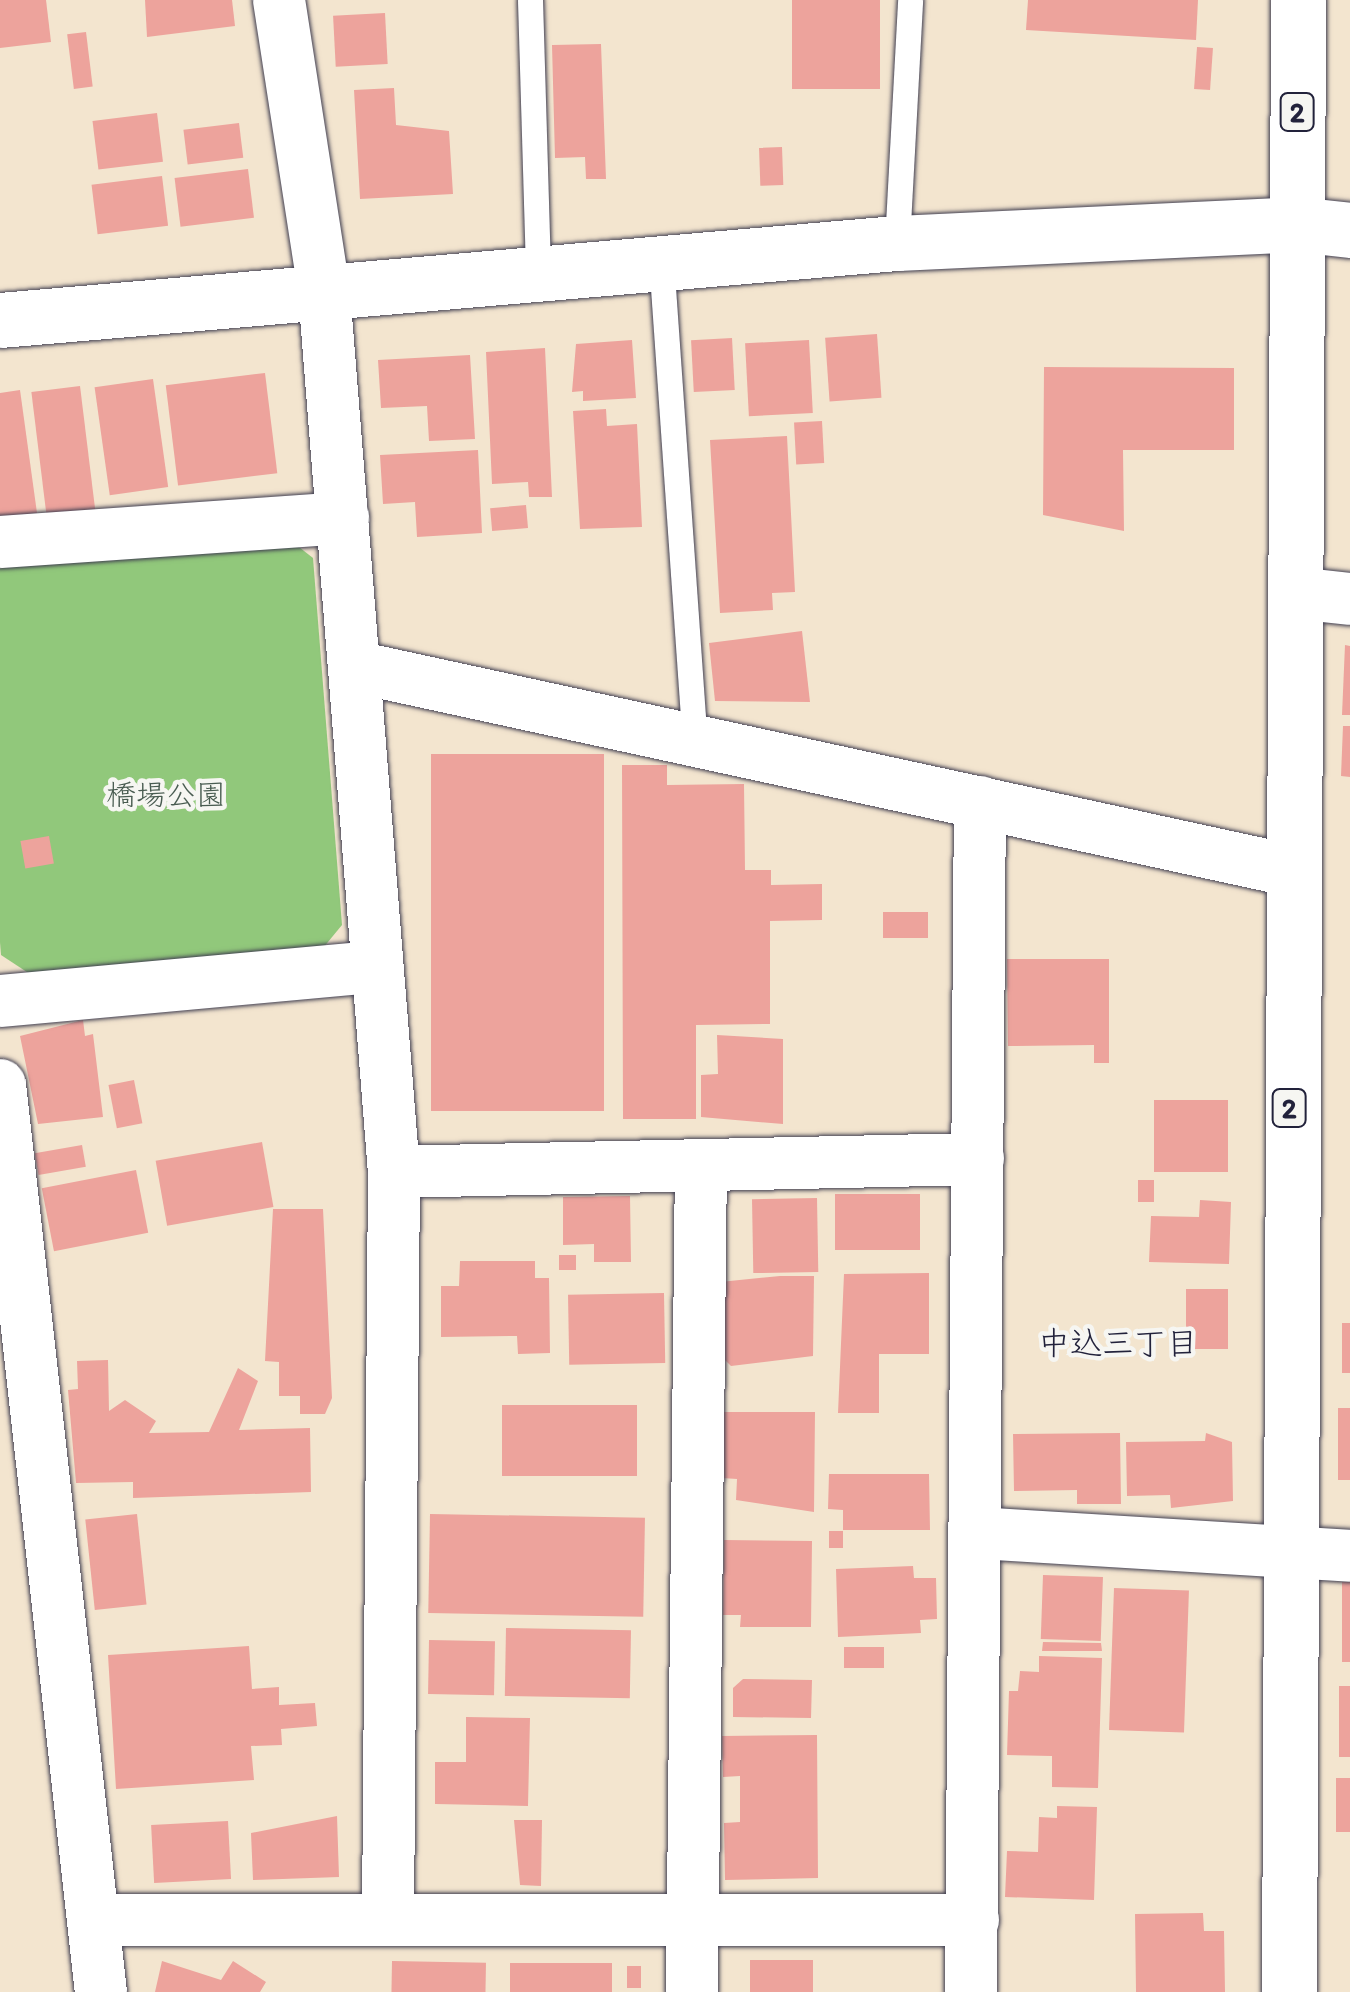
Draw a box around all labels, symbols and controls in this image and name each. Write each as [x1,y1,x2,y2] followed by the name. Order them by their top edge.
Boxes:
[1280,89,1314,135] road number: 2
[106,777,226,813] park label: 橋場公園
[1272,1085,1306,1131] road number: 2
[1038,1324,1198,1362] district label: 中込三丁目

